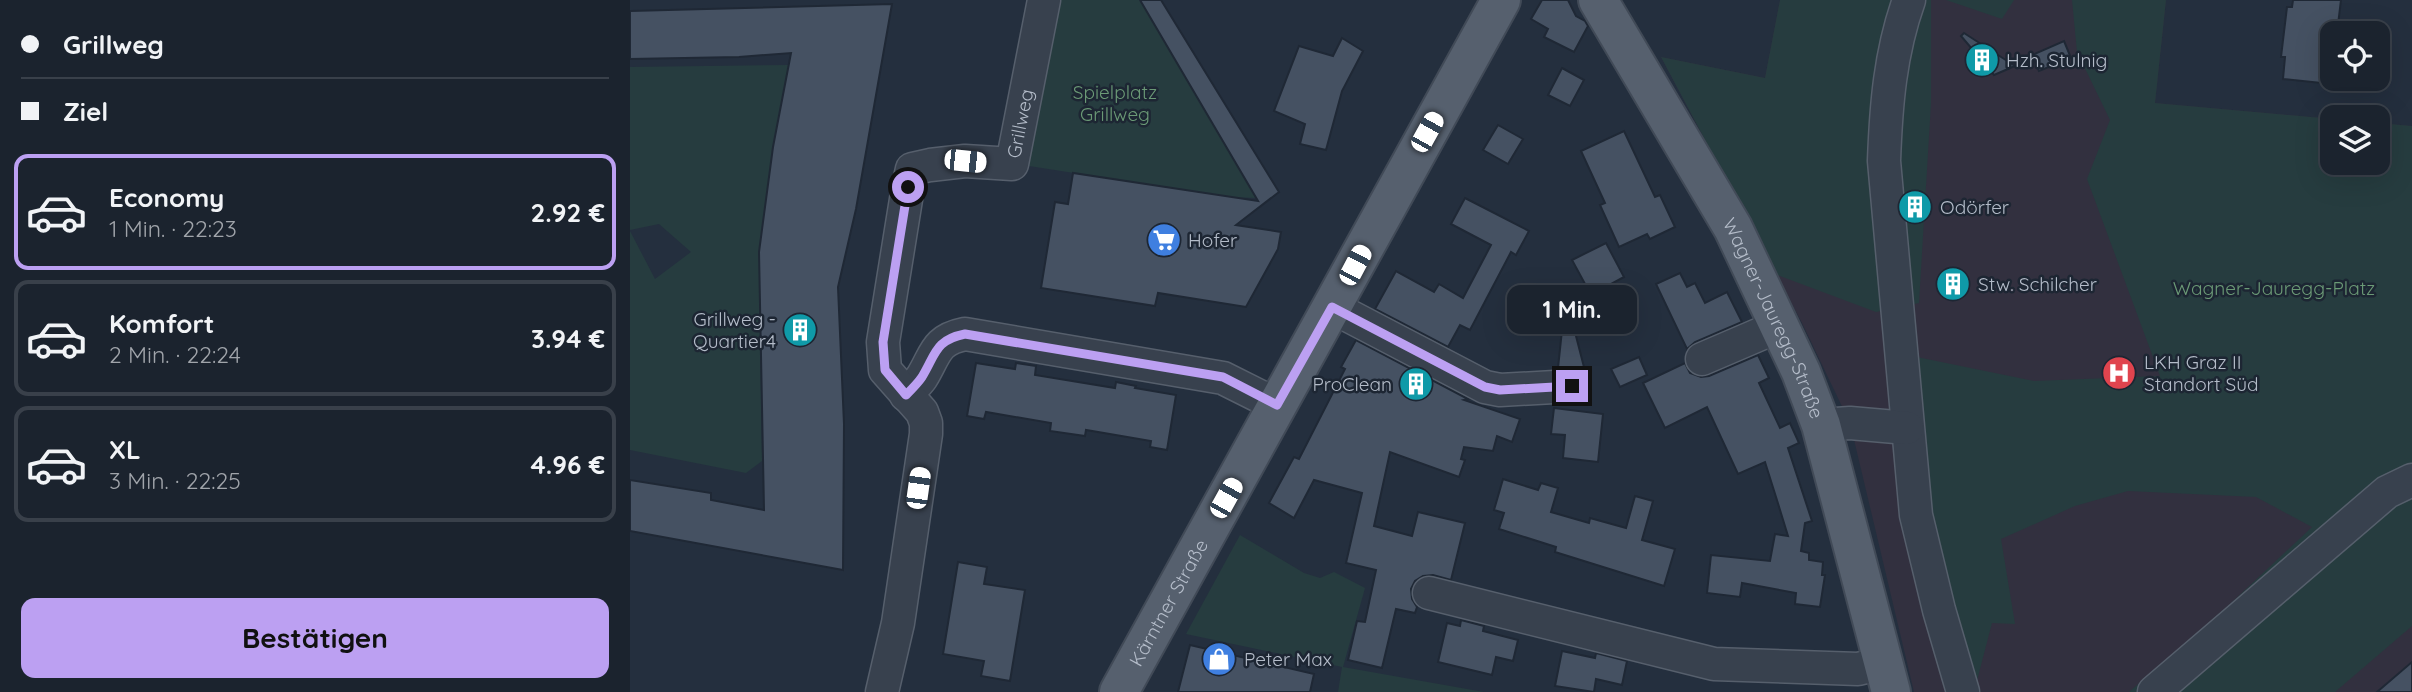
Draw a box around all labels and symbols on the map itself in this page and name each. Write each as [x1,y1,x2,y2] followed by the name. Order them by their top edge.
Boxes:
[1963,41,2001,79] building icon: Hzh. Stulnig
[2006,48,2107,72] place label: Hzh. Stulnig
[1073,80,1157,126] park label: Spielplatz Grillweg
[1001,87,1038,160] street label: Grillweg
[1408,109,1447,155] car
[944,148,987,174] car
[892,171,924,203] route start
[1896,188,1934,226] building icon: Odörfer
[1940,195,2010,219] place label: Odörfer
[1718,213,1829,422] street label: Wagner-Jauregg-Straße
[1145,221,1183,259] supermarket icon: Hofer
[1188,228,1238,252] place label: Hofer
[1336,242,1375,288] car
[1934,265,1972,303] building icon: Stw. Schilcher
[1978,272,2098,296] place label: Stw. Schilcher
[2173,276,2375,300] park label: Wagner-Jauregg-Platz
[1507,284,1637,334] callout: 1 Min.
[693,307,776,353] place label: Grillweg - Quartier4
[781,311,819,349] building icon: Grillweg - Quartier4
[2144,350,2259,396] place label: LKH Graz II Standort Süd
[2100,354,2138,392] hospital icon: LKH Graz II Standort Süd
[1397,365,1435,403] building icon: ProClean
[1556,370,1588,402] route end
[1312,372,1392,396] place label: ProClean
[905,466,932,510] car
[1207,475,1246,521] car
[1124,535,1213,670] street label: Kärntner Straße
[1200,640,1238,678] shop icon: Peter Max
[1244,647,1332,671] place label: Peter Max

